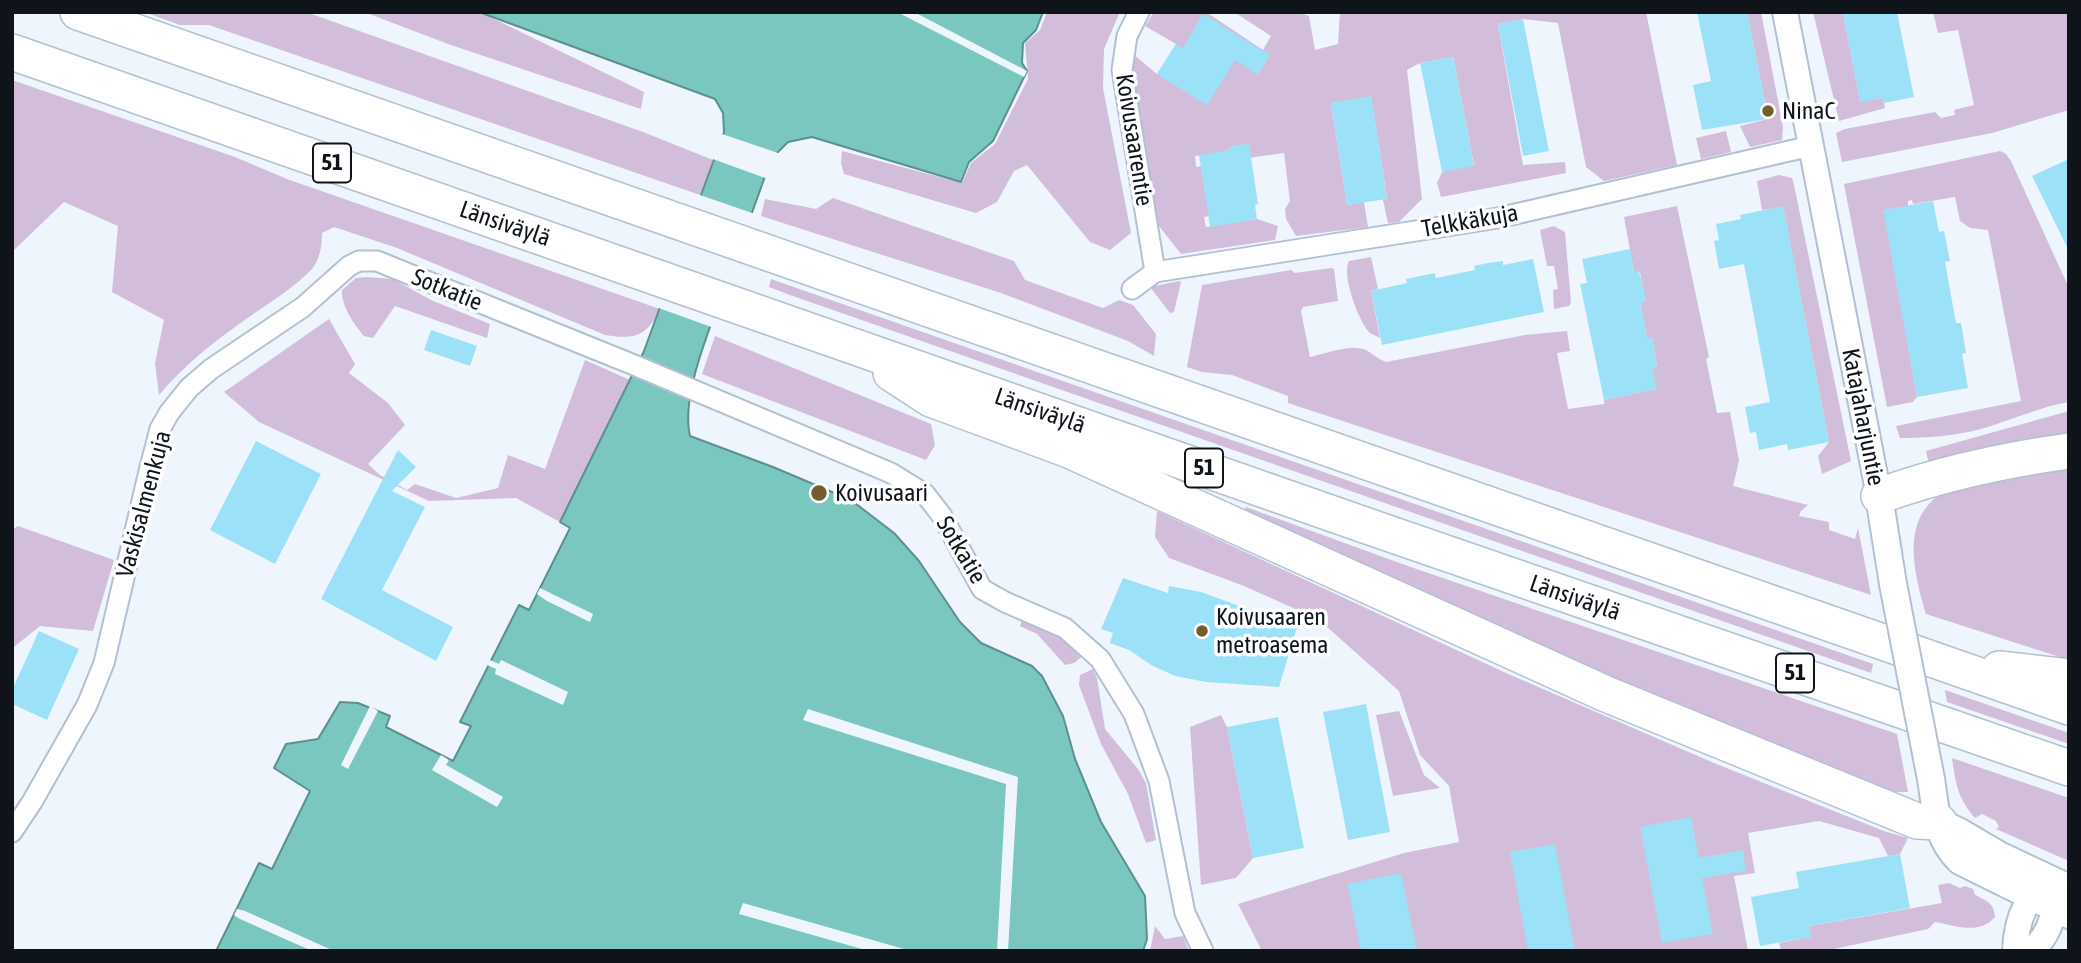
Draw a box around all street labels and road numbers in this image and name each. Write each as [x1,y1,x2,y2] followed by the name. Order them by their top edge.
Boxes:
[1109,72,1159,208] street label: Koivusaarentie
[313,144,351,182] road number: 51
[456,195,554,253] street label: Länsiväylä
[1420,198,1520,244] street label: Telkkäkuja
[408,263,486,317] street label: Sotkatie
[1836,346,1890,488] street label: Katajaharjuntie
[991,382,1089,440] street label: Länsiväylä
[111,428,177,580] street label: Vaskisalmenkuja
[1185,448,1223,488] road number: 51
[930,511,992,589] street label: Sotkatie
[1526,569,1624,627] street label: Länsiväylä
[1776,653,1814,692] road number: 51

